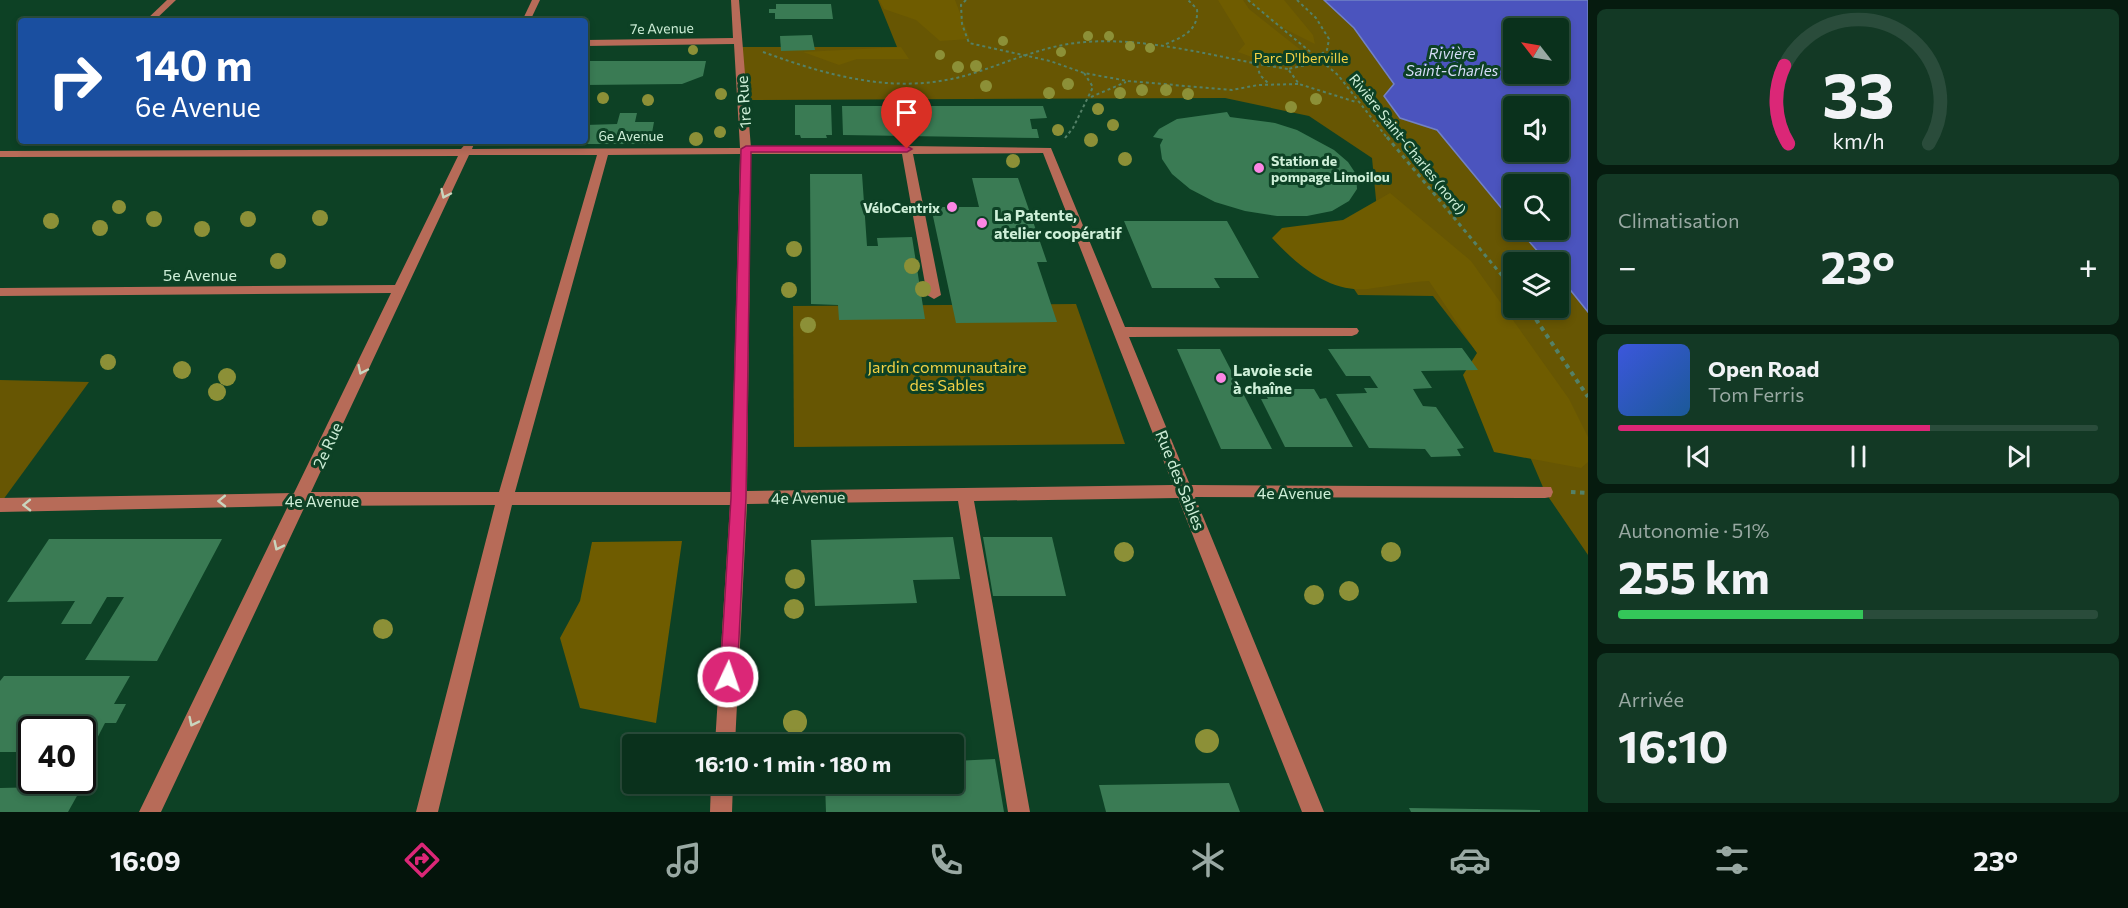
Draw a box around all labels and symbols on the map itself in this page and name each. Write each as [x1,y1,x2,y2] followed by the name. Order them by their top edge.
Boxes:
[1503,18,1569,84] north arrow
[630,19,694,37] street label: 7e Avenue
[1406,44,1499,79] water label: Rivière Saint-Charles
[1254,49,1348,66] park label: Parc D'Iberville
[1346,70,1470,218] street label: Rivière Saint-Charles (nord)
[732,75,754,129] street label: 1re Rue
[881,87,932,149] pin
[598,127,664,144] street label: 6e Avenue
[1271,152,1390,185] place label: Station de pompage Limoilou
[1252,161,1266,175] marker: Station de pompage Limoilou
[441,187,453,198] one-way arrow
[863,199,940,216] place label: VéloCentrix
[945,200,959,214] marker: VéloCentrix
[994,205,1122,242] place label: La Patente, atelier coopératif
[975,216,989,230] marker: La Patente, atelier coopératif
[163,265,237,284] street label: 5e Avenue
[867,357,1027,394] park label: Jardin communautaire des Sables
[1233,360,1312,397] place label: Lavoie scie à chaîne
[357,364,369,375] one-way arrow
[1214,371,1228,385] marker: Lavoie scie à chaîne
[308,419,346,471] street label: 2e Rue
[1152,427,1210,533] street label: Rue des Sables
[1257,483,1331,502] street label: 4e Avenue
[771,487,845,507] street label: 4e Avenue
[285,491,359,510] street label: 4e Avenue
[217,495,226,507] one-way arrow
[22,498,31,511] one-way arrow
[274,540,286,551] one-way arrow
[696,645,760,709] position arrow
[189,715,201,726] one-way arrow
[18,716,96,794] speed limit sign: 40

